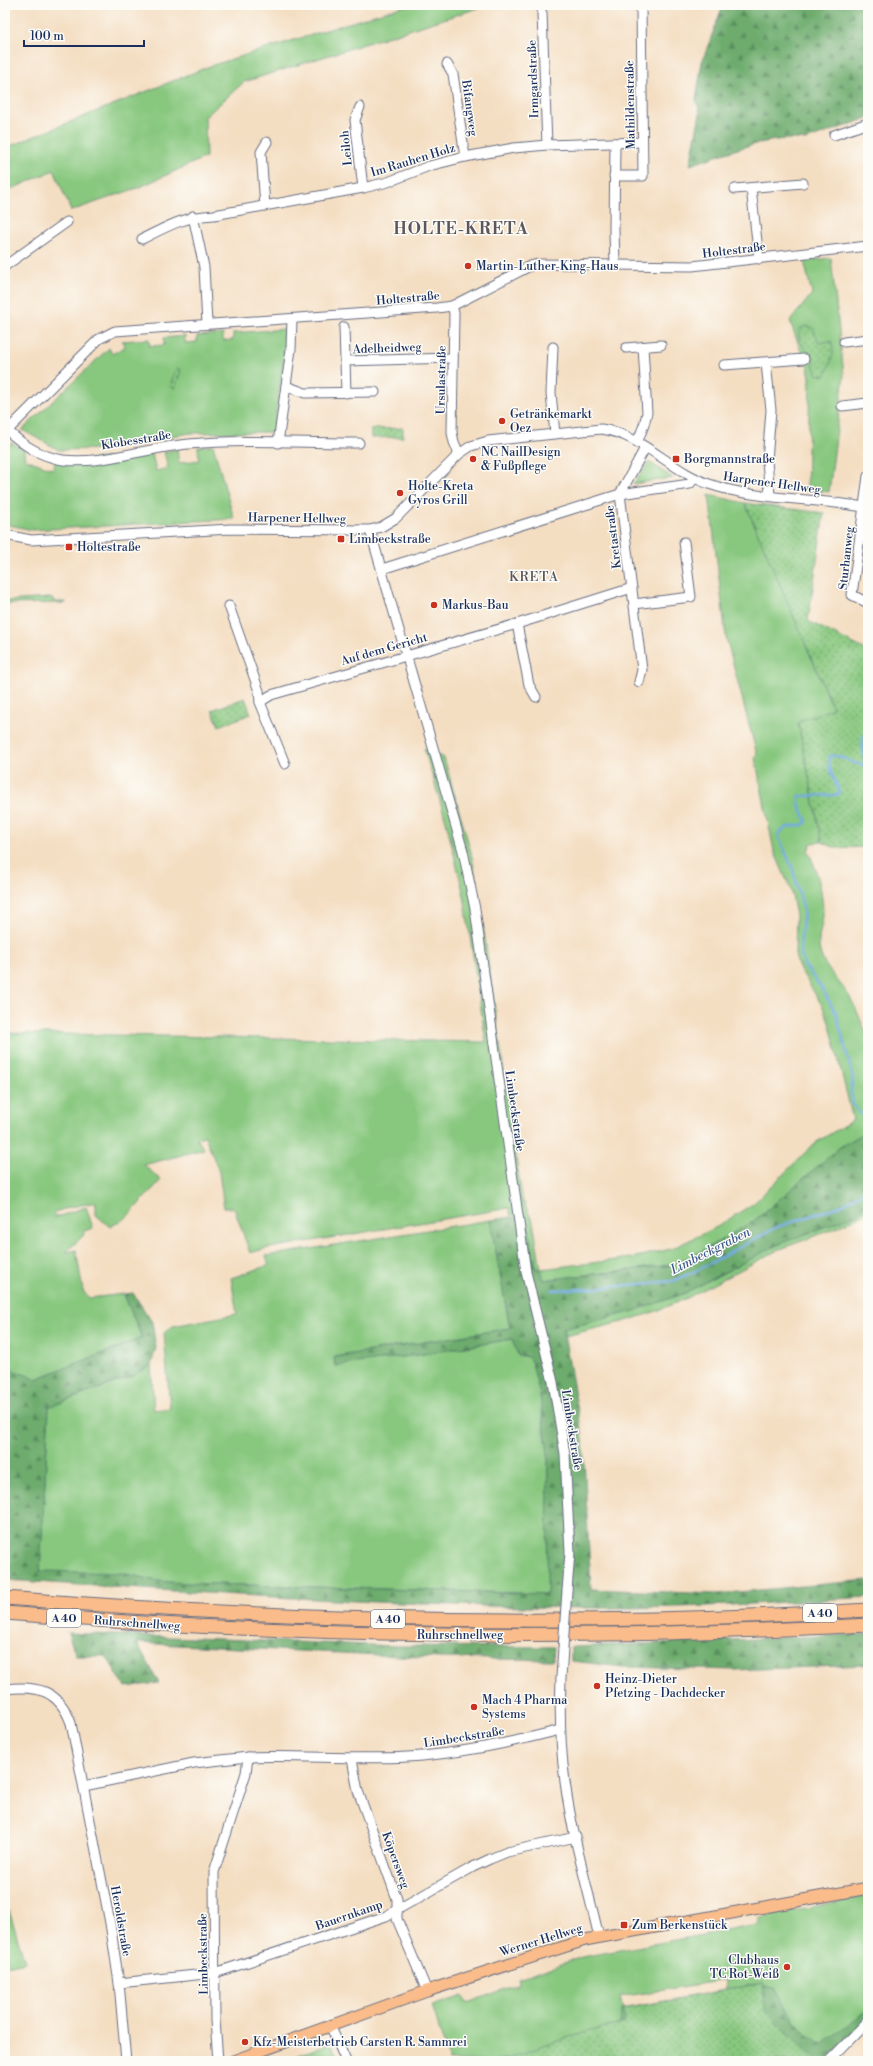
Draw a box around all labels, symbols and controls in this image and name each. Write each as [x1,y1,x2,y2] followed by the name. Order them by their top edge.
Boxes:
[24,22,144,48] scale bar
[30,29,64,44] text: 100 m
[525,40,542,118] street label: Irmgardstraße
[622,60,639,150] street label: Mathildenstraße
[458,78,481,138] street label: Bifangweg
[337,130,356,166] street label: Leiloh
[369,140,457,180] street label: Im Rauhen Holz
[394,219,528,239] district label: HOLTE-KRETA
[702,239,767,262] street label: Holtestraße
[476,259,619,274] place label: Martin-Luther-King-Haus
[463,261,473,271] marker: Martin-Luther-King-Haus
[376,288,440,309] street label: Holtestraße
[351,340,423,357] street label: Adelheidweg
[433,345,450,415] street label: Ursulastraße
[510,407,593,436] place label: Getränkemarkt Oez
[497,416,507,426] marker: Getränkemarkt Oez
[100,428,172,453] street label: Klobesstraße
[481,445,561,474] place label: NC NailDesign & Fußpflege
[683,452,775,467] place label: Borgmannstraße
[468,454,478,464] marker: NC NailDesign & Fußpflege
[671,454,681,464] marker: Borgmannstraße
[722,469,822,498] street label: Harpener Hellweg
[408,479,474,508] place label: Holte-Kreta Gyros Grill
[395,488,405,498] marker: Holte-Kreta Gyros Grill
[602,504,625,570] street label: Kretastraße
[248,510,347,527] street label: Harpener Hellweg
[836,525,857,591] street label: Sturhanweg
[349,532,431,547] place label: Limbeckstraße
[336,534,346,544] marker: Limbeckstraße
[77,540,141,555] place label: Holtestraße
[64,542,74,552] marker: Holtestraße
[509,569,559,585] district label: KRETA
[442,598,509,613] place label: Markus-Bau
[429,600,439,610] marker: Markus-Bau
[338,630,430,669] street label: Auf dem Gericht
[501,1070,528,1153] street label: Limbeckstraße
[667,1224,754,1278] water label: Limbeckgraben
[558,1389,585,1472] street label: Limbeckstraße
[803,1604,837,1622] road number: A 40
[47,1609,81,1627] road number: A 40
[371,1610,405,1628] road number: A 40
[93,1613,181,1634] street label: Ruhrschnellweg
[417,1628,504,1643] street label: Ruhrschnellweg
[605,1672,725,1701] place label: Heinz-Dieter Pfetzing - Dachdecker
[592,1681,602,1691] marker: Heinz-Dieter Pfetzing - Dachdecker
[482,1693,568,1722] place label: Mach 4 Pharma Systems
[469,1702,479,1712] marker: Mach 4 Pharma Systems
[423,1724,506,1751] street label: Limbeckstraße
[378,1830,413,1891] street label: Köpersweg
[107,1885,134,1958] street label: Heroldstraße
[313,1897,385,1934] street label: Bauernkamp
[195,1913,212,1995] street label: Limbeckstraße
[632,1918,728,1933] place label: Zum Berkenstück
[619,1920,629,1930] marker: Zum Berkenstück
[497,1921,585,1960] street label: Werner Hellweg
[710,1953,779,1982] place label: Clubhaus TC Rot-Weiß
[782,1962,792,1972] marker: Clubhaus TC Rot-Weiß
[253,2035,467,2050] place label: Kfz-Meisterbetrieb Carsten R. Sammrei
[240,2037,250,2047] marker: Kfz-Meisterbetrieb Carsten R. Sammrei

